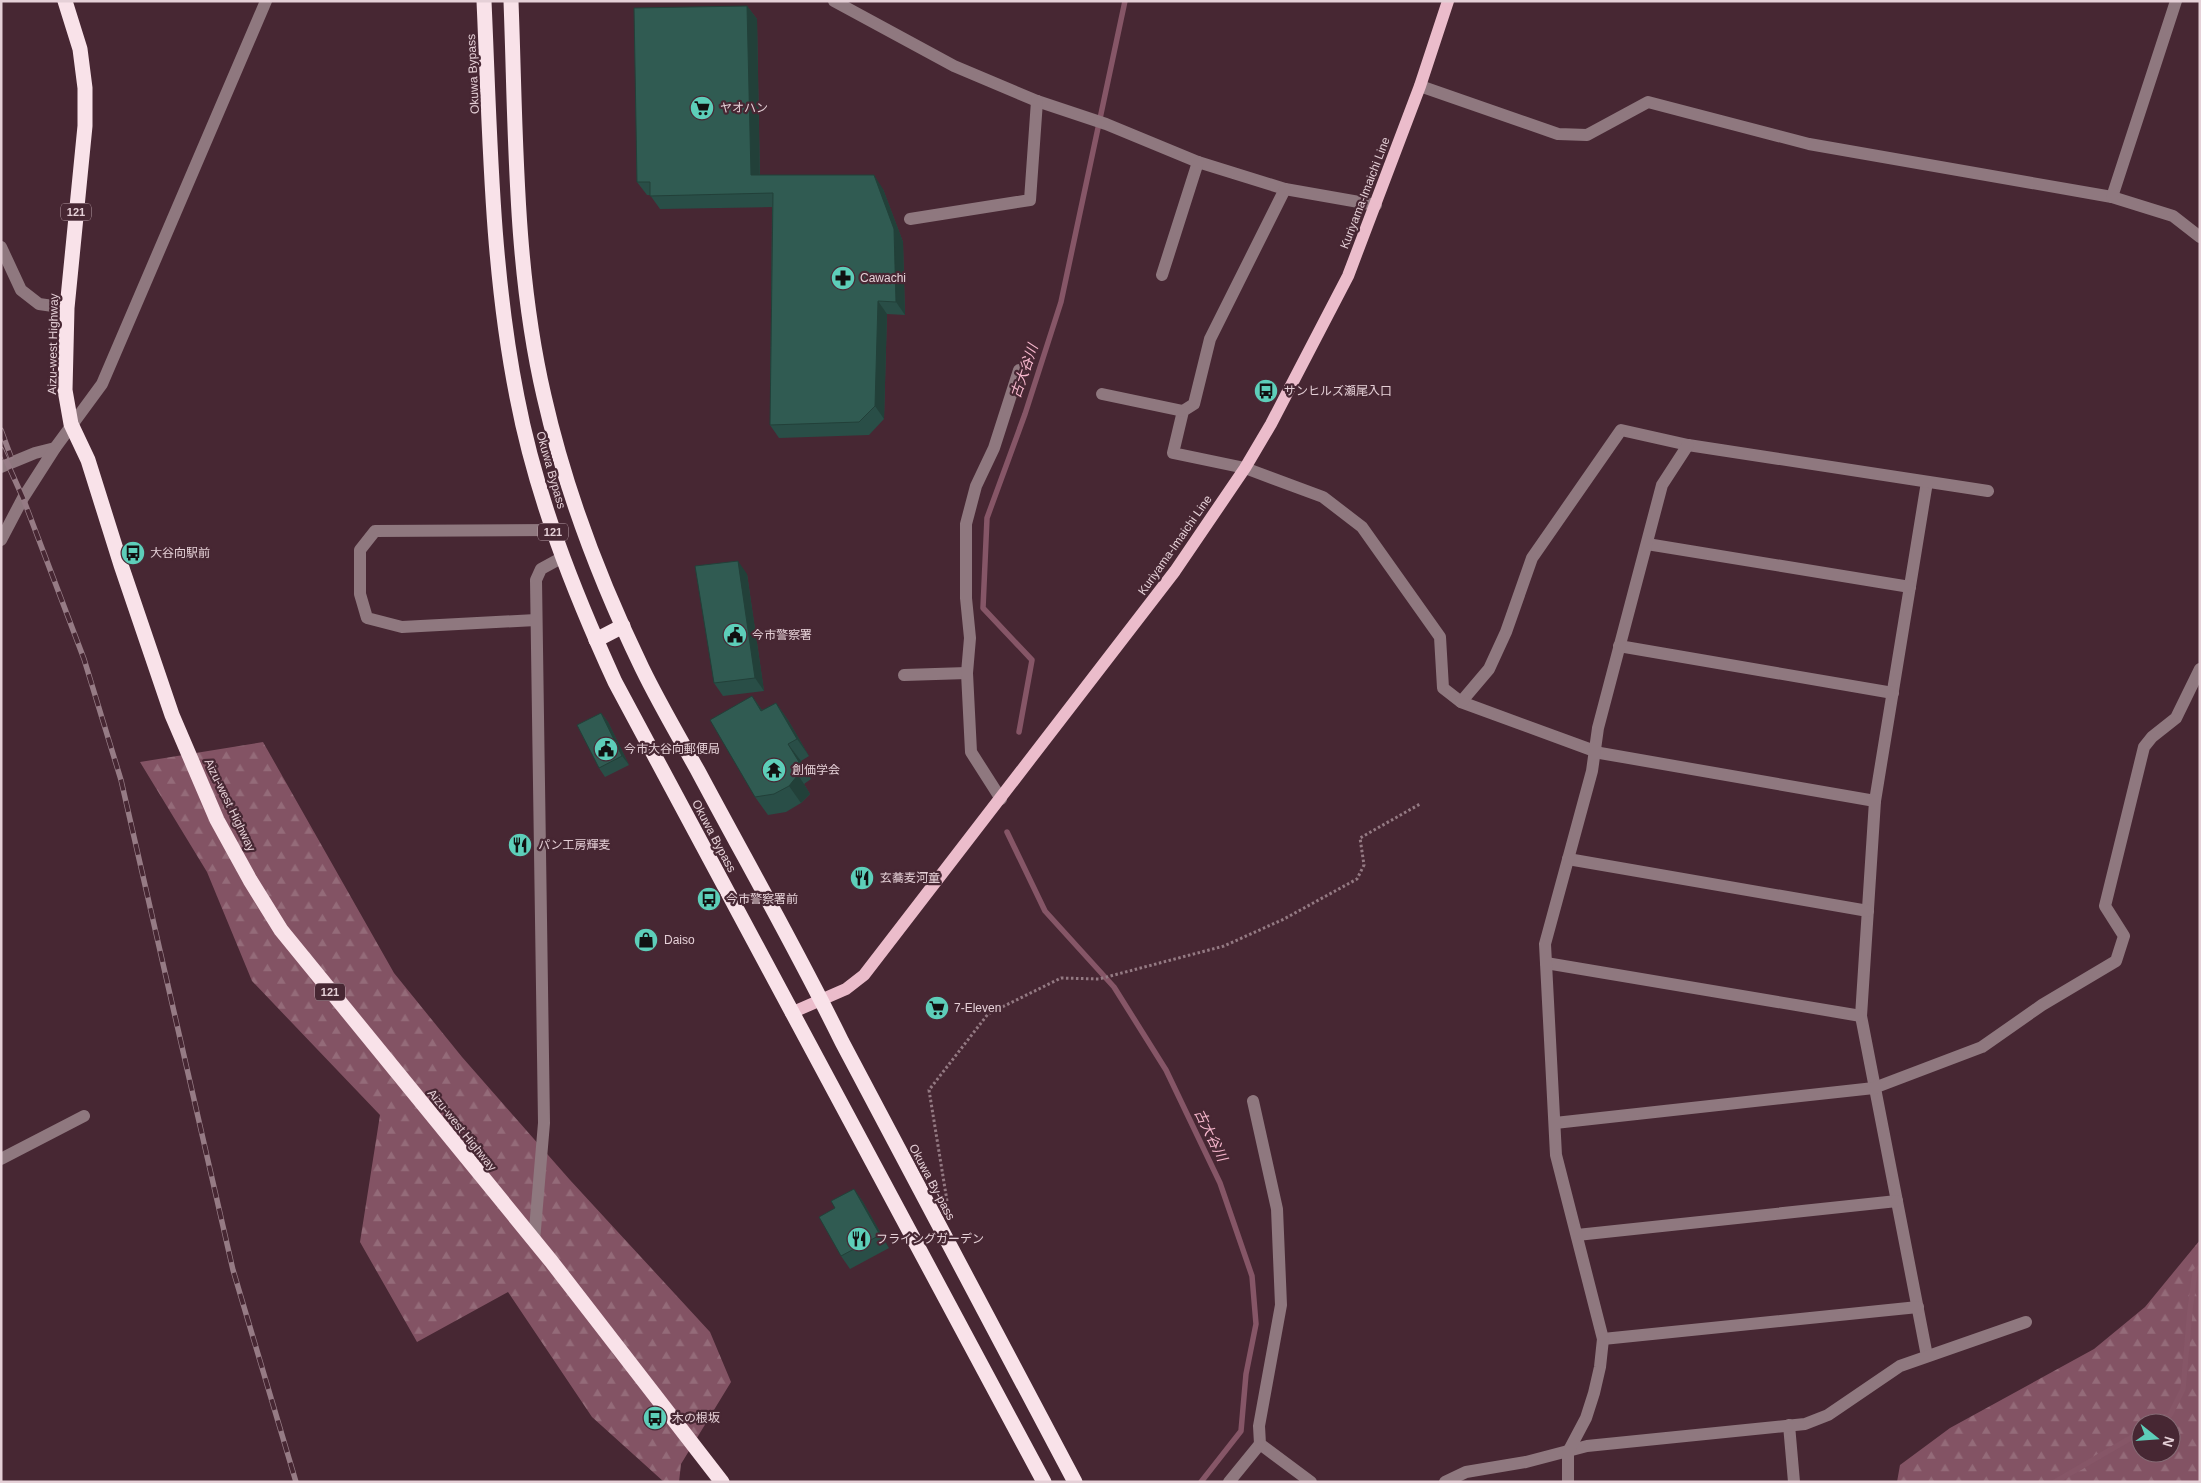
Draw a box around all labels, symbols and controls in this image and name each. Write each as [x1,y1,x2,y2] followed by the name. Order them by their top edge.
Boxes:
[464,34,482,114] street label: Okuwa Bypass
[689,95,715,121] supermarket icon: ヤオハン
[720,101,768,115] place label: ヤオハン
[1337,135,1393,251] street label: Kuriyama-Imaichi Line
[61,203,91,220] road number: 121
[830,265,856,291] pharmacy icon: Cawachi
[860,271,906,285] place label: Cawachi
[45,293,61,395] street label: Aizu-west Highway
[1007,340,1041,400] water label: 古大谷川
[1253,378,1279,404] bus stop icon: サンヒルズ瀬尾入口
[1284,384,1392,398] place label: サンヒルズ瀬尾入口
[533,430,569,510] street label: Okuwa Bypass
[1135,492,1215,598] street label: Kuriyama-Imaichi Line
[538,524,568,540] road number: 121
[120,540,146,566] bus stop icon: 大谷向駅前
[150,546,210,560] place label: 大谷向駅前
[722,622,748,648] public building icon: 今市警察署
[752,628,812,642] place label: 今市警察署
[593,736,619,762] public building icon: 今市大谷向郵便局
[624,742,720,756] place label: 今市大谷向郵便局
[201,756,259,854] street label: Aizu-west Highway
[761,757,787,783] temple icon: 創価学会
[792,763,840,777] place label: 創価学会
[689,797,739,875] street label: Okuwa Bypass
[507,832,533,858] restaurant icon: パン工房輝麦
[538,838,611,852] place label: パン工房輝麦
[849,865,875,891] restaurant icon: 玄蕎麦河童
[880,871,940,885] place label: 玄蕎麦河童
[696,886,722,912] bus stop icon: 今市警察署前
[726,892,798,906] place label: 今市警察署前
[633,927,659,953] shop icon: Daiso
[664,933,695,947] place label: Daiso
[315,984,345,1000] road number: 121
[924,995,950,1021] supermarket icon: 7-Eleven
[954,1001,1001,1015] place label: 7-Eleven
[425,1086,499,1174] street label: Aizu-west Highway
[1192,1106,1231,1165] water label: 古大谷川
[906,1142,958,1222] street label: Okuwa By-pass
[846,1226,872,1252] restaurant icon: フライングガーデン
[876,1232,984,1246] place label: フライングガーデン
[642,1405,668,1431] bus stop icon: 木の根坂
[672,1411,720,1425] place label: 木の根坂
[2131,1413,2181,1463] north arrow
[2159,1435,2178,1449] text: N

